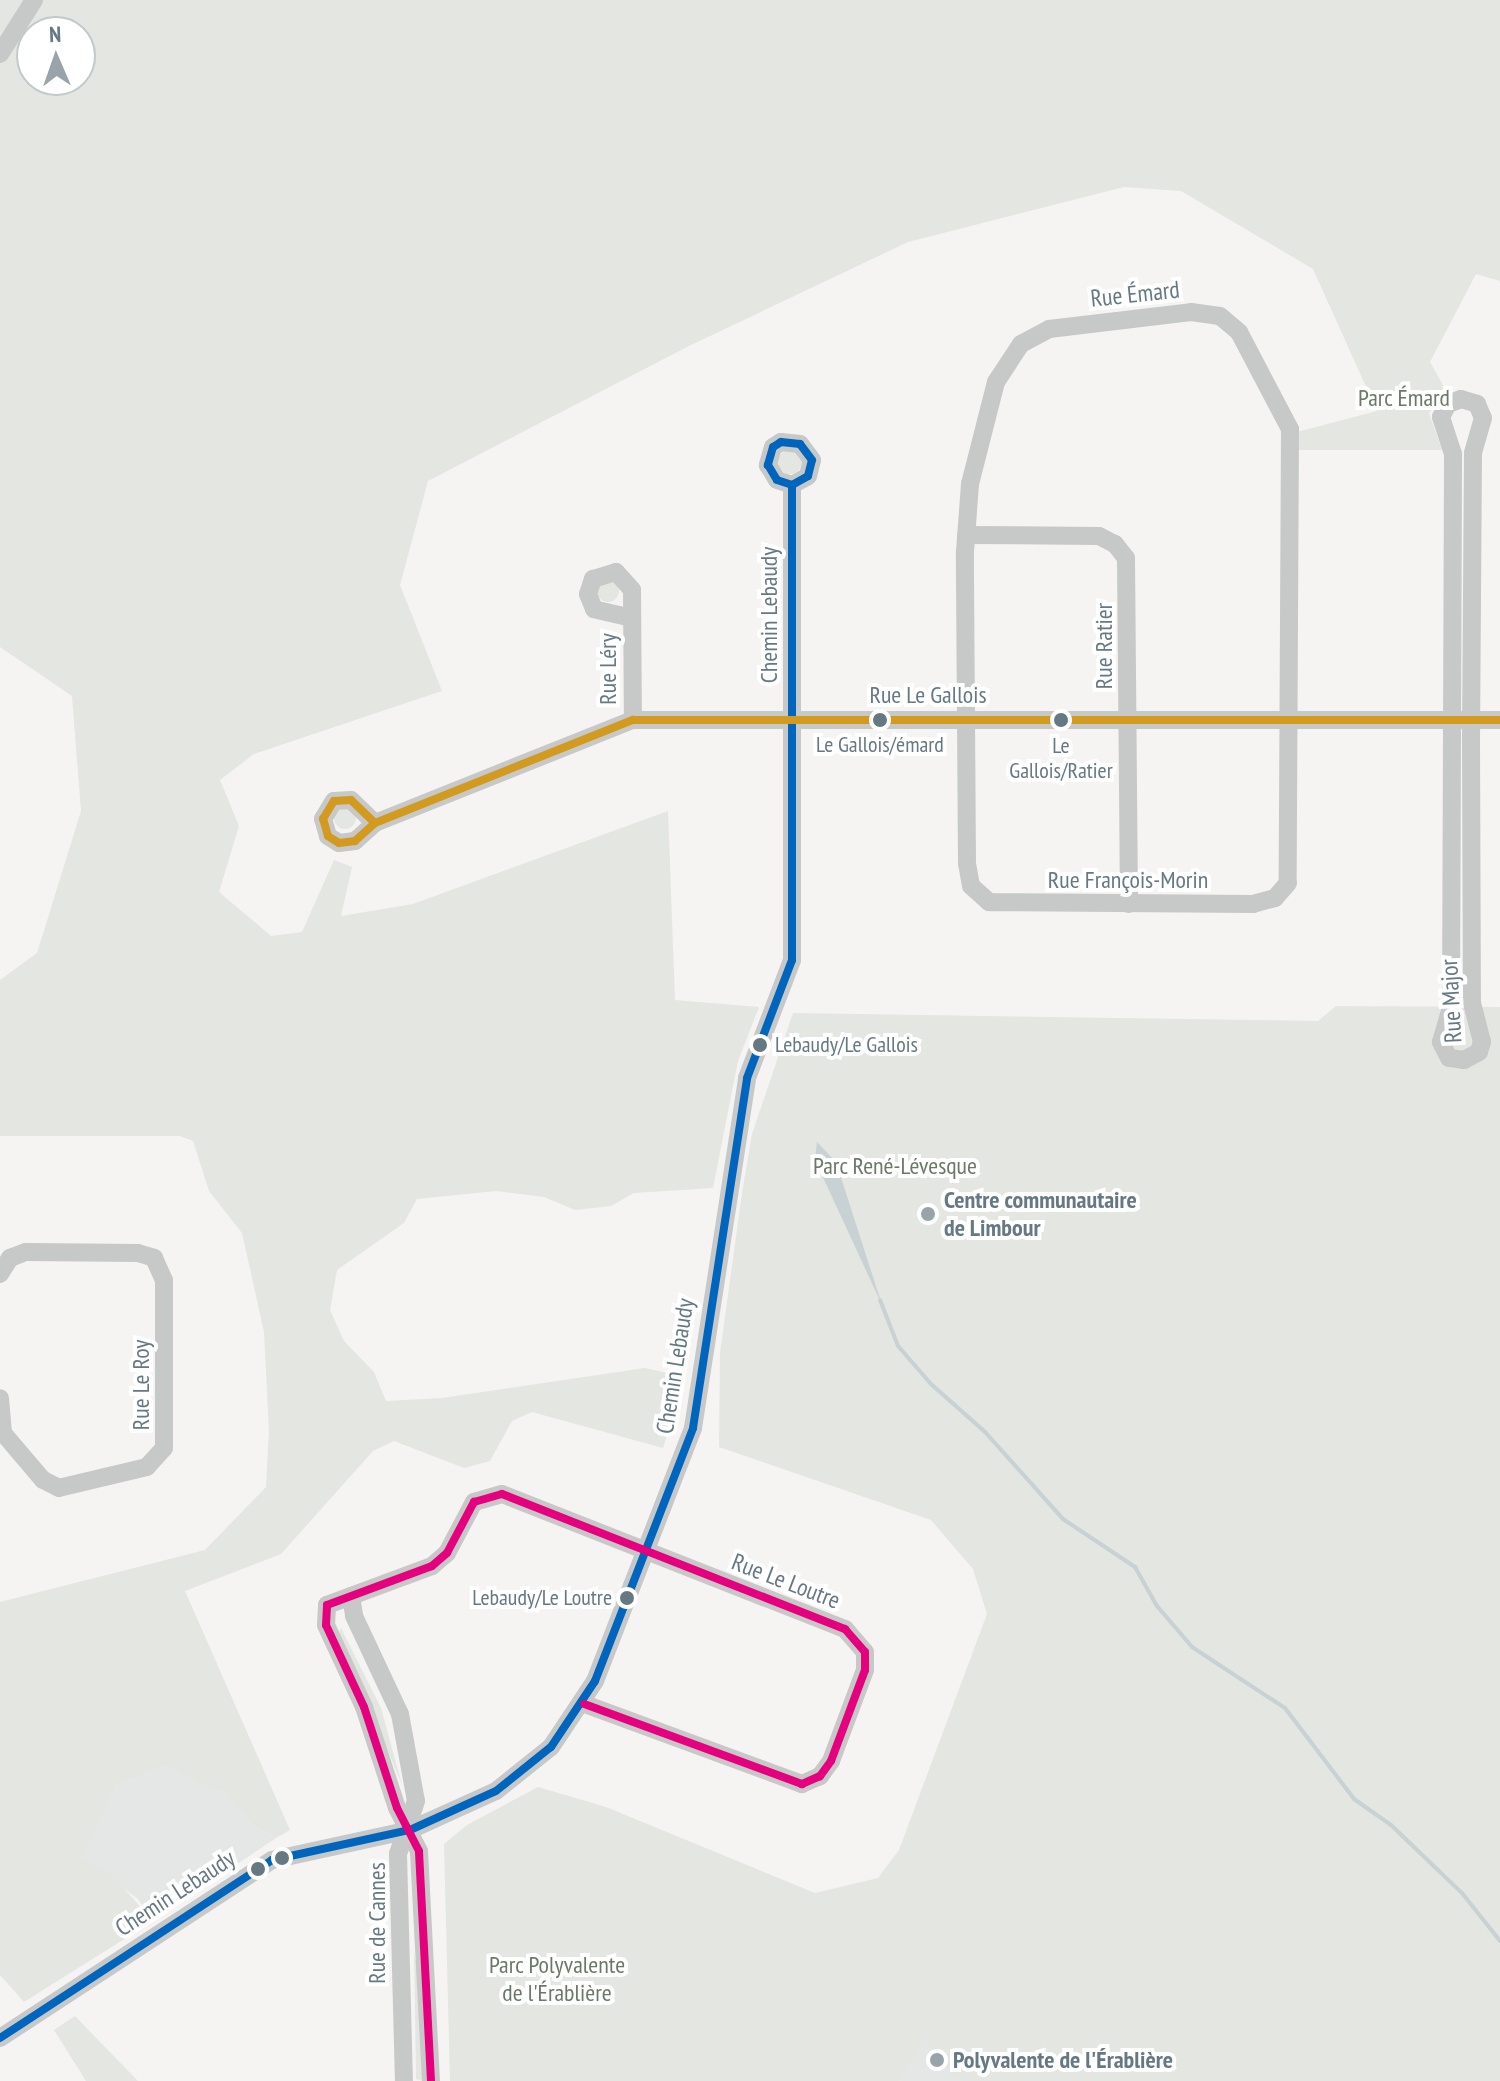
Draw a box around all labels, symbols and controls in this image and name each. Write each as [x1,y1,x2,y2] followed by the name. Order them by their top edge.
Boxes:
[16,16,96,96] north arrow
[49,20,62,48] text: N
[1089,275,1181,313] street label: Rue Émard
[1358,384,1450,412] park label: Parc Émard
[755,547,783,683] street label: Chemin Lebaudy
[1090,603,1118,689] street label: Rue Ratier
[594,633,622,705] street label: Rue Léry
[869,681,987,709] street label: Rue Le Gallois
[872,712,888,728] marker: Le Gallois/émard
[1053,712,1069,728] marker: Le Gallois/Ratier
[816,732,944,758] place label: Le Gallois/émard
[1009,732,1113,784] place label: Le Gallois/Ratier
[1048,866,1208,894] street label: Rue François-Morin
[1434,958,1468,1044] street label: Rue Major
[775,1032,918,1058] place label: Lebaudy/Le Gallois
[752,1037,768,1053] marker: Lebaudy/Le Gallois
[813,1152,977,1180] park label: Parc René-Lévesque
[944,1186,1137,1242] place label: Centre communautaire de Limbour
[919,1205,937,1223] marker: Centre communautaire de Limbour
[650,1296,700,1436] street label: Chemin Lebaudy
[127,1340,155,1430] street label: Rue Le Roy
[728,1547,844,1615] street label: Rue Le Loutre
[472,1585,612,1611] place label: Lebaudy/Le Loutre
[619,1590,635,1606] marker: Lebaudy/Le Loutre
[110,1844,240,1942] street label: Chemin Lebaudy
[274,1850,290,1866] unlabelled marker
[250,1861,266,1877] unlabelled marker
[363,1862,391,1984] street label: Rue de Cannes
[489,1951,625,2007] park label: Parc Polyvalente de l'Érablière
[953,2046,1173,2074] place label: Polyvalente de l'Érablière
[928,2051,946,2069] marker: Polyvalente de l'Érablière

